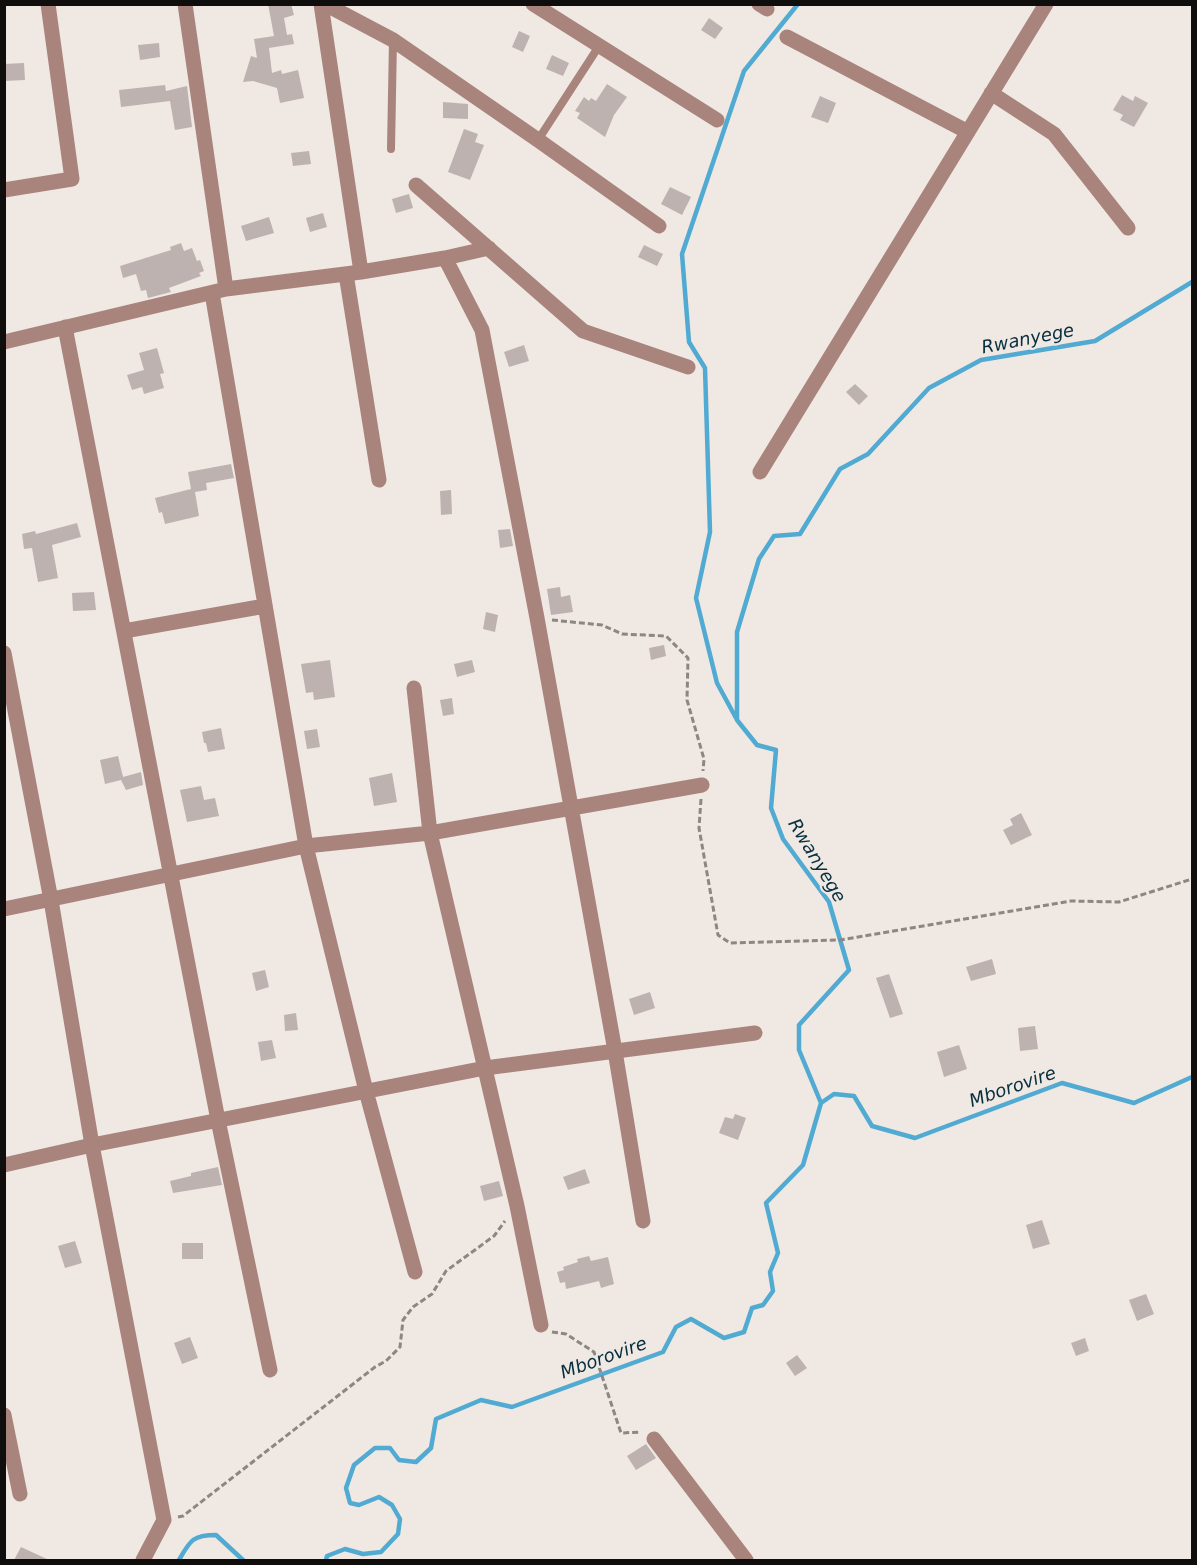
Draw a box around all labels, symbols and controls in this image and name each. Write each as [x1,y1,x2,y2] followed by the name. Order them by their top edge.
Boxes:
[980,320,1076,360] water label: Rwanyege
[783,815,849,907] water label: Rwanyege
[967,1063,1059,1113] water label: Mborovire
[558,1333,650,1385] water label: Mborovire

